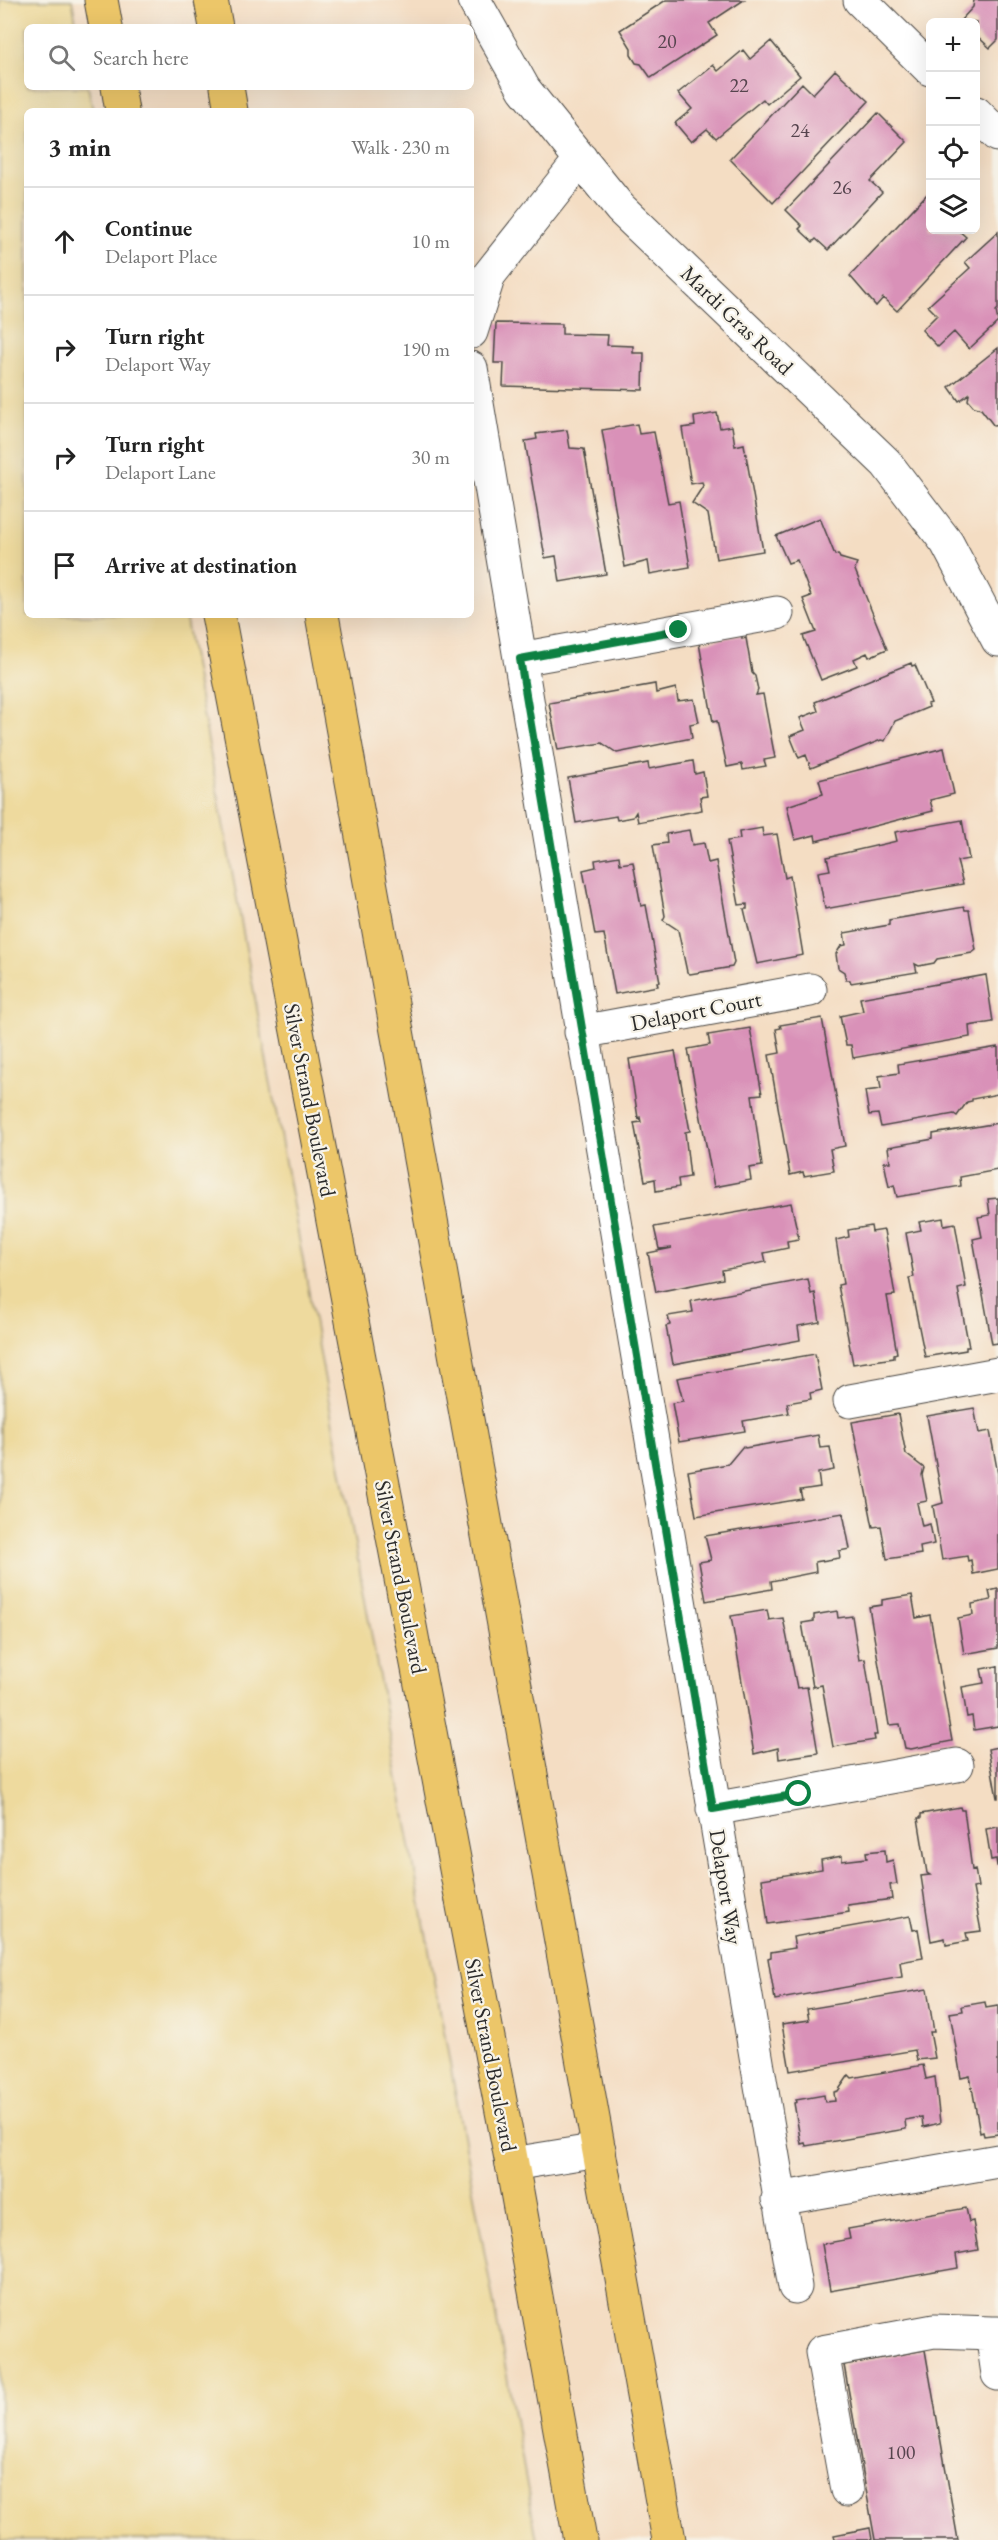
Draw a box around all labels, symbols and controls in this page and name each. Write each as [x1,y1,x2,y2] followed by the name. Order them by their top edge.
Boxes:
[926,18,980,234] map controls
[926,18,980,72] button: +
[24,24,474,90] search box
[657,28,677,54] house number: 20
[45,41,78,74] icon: search
[93,43,188,72] text: Search here
[729,72,749,98] house number: 22
[926,72,980,126] button: −
[790,117,810,143] house number: 24
[926,126,980,180] button: locate
[48,130,111,164] text: 3 min
[351,134,450,160] text: Walk · 230 m
[832,174,852,200] house number: 26
[926,180,980,234] button: layers
[105,214,192,243] text: Continue
[48,225,81,258] icon: ahead
[411,228,450,254] text: 10 m
[105,243,217,269] text: Delaport Place
[674,259,800,382] street label: Mardi Gras Road
[105,322,204,351] text: Turn right
[48,333,81,366] icon: right
[402,336,450,362] text: 190 m
[105,351,211,377] text: Delaport Way
[105,430,204,459] text: Turn right
[48,441,81,474] icon: right
[411,444,450,470] text: 30 m
[105,459,216,485] text: Delaport Lane
[48,549,81,582] icon: arrive
[105,551,297,580] text: Arrive at destination
[665,616,691,642] route end
[628,984,764,1038] street label: Delaport Court
[277,1001,343,1200] street label: Silver Strand Boulevard
[368,1478,434,1677] street label: Silver Strand Boulevard
[785,1780,811,1806] route start
[703,1827,749,1947] street label: Delaport Way
[458,1956,524,2155] street label: Silver Strand Boulevard
[887,2439,916,2465] house number: 100

